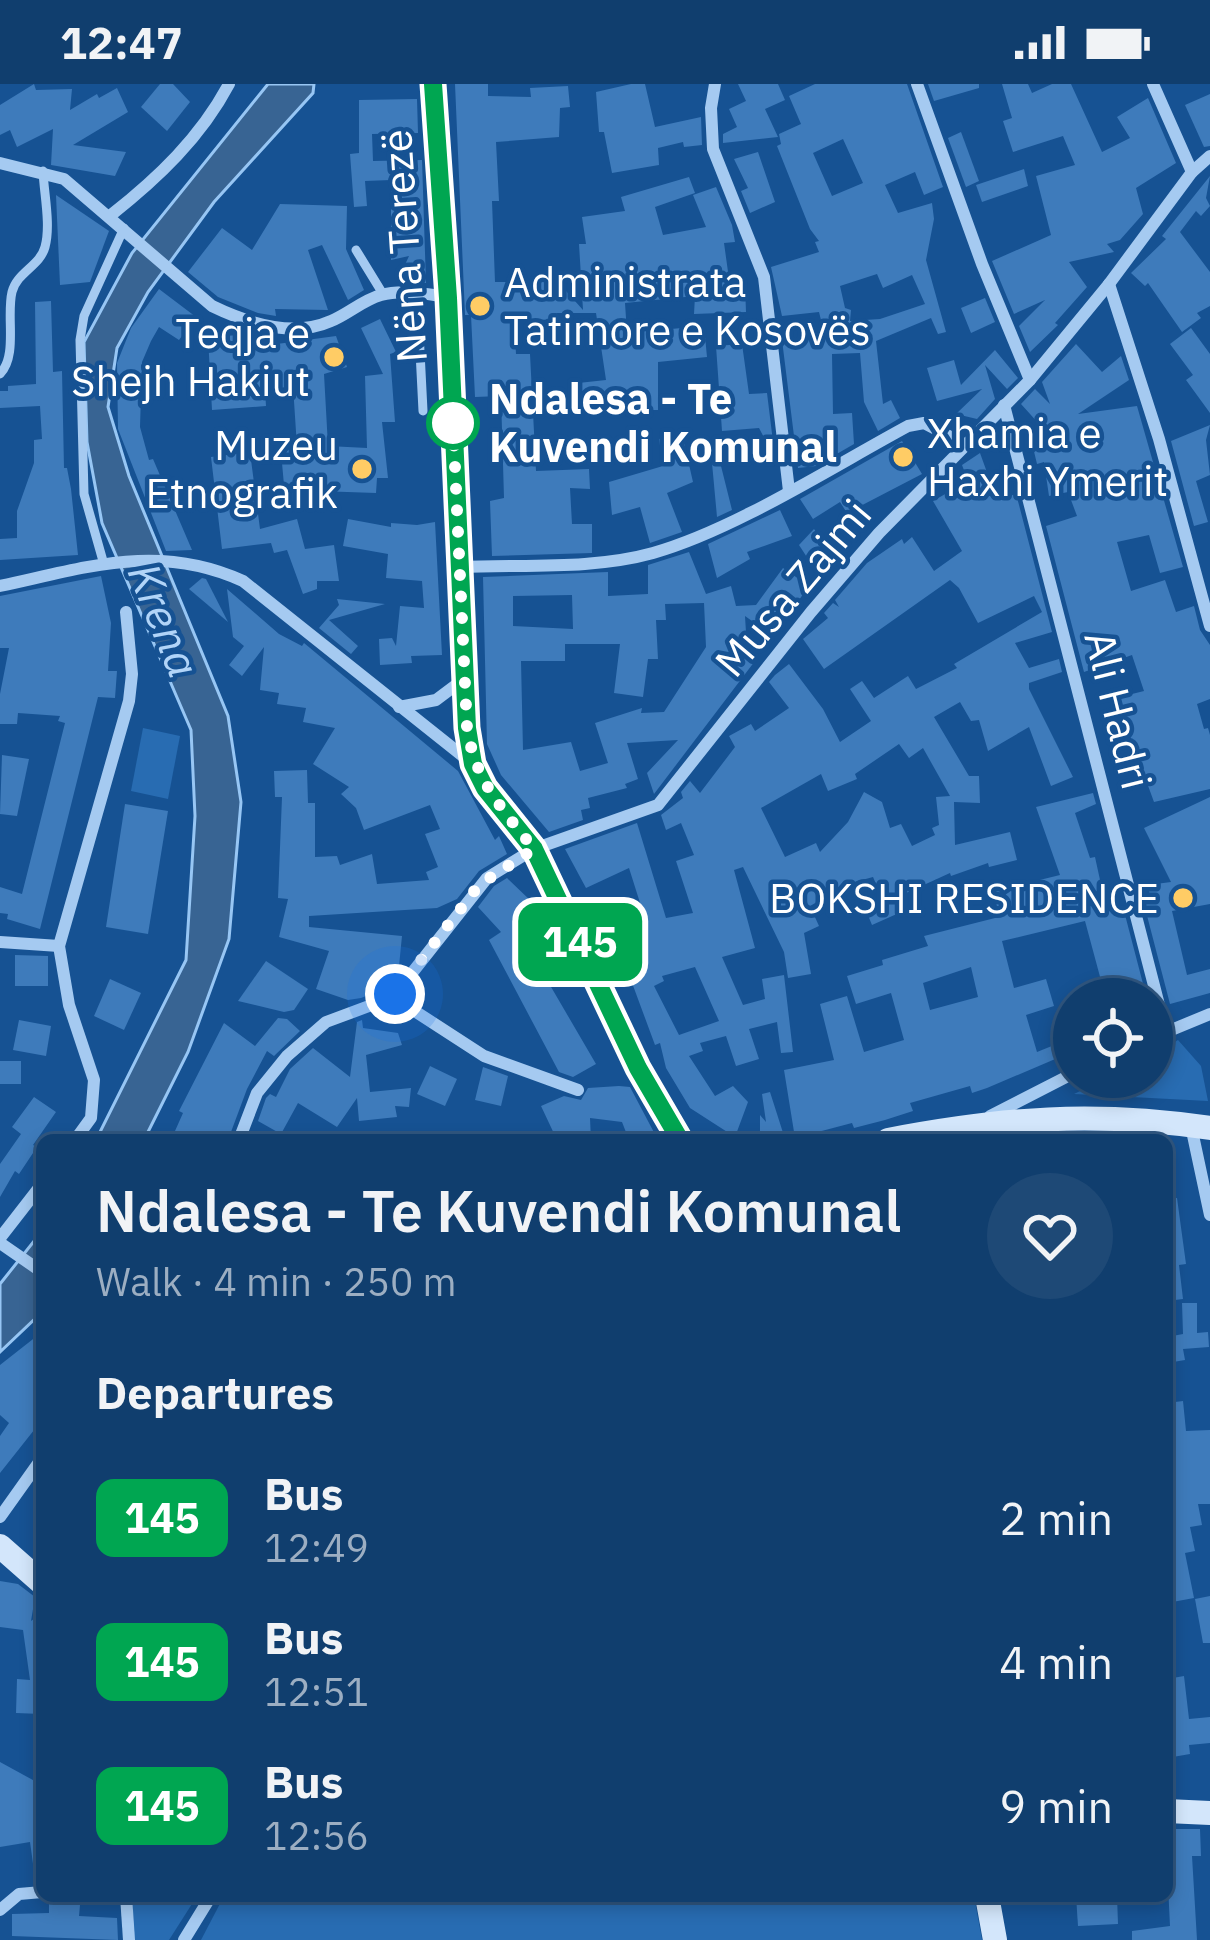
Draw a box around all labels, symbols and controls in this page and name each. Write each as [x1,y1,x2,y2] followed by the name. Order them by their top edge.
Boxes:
[60,13,183,71] text: 12:47
[368,128,439,364] street label: Nëna Terezë
[504,254,871,357] place label: Administrata Tatimore e Kosovës
[467,293,493,319] marker: Administrata Tatimore e Kosovës
[71,305,310,408] place label: Teqja e Shejh Hakiut
[321,344,347,370] marker: Teqja e Shejh Hakiut
[489,371,837,474] place label: Ndalesa - Te Kuvendi Komunal
[428,398,478,448] marker: Ndalesa - Te Kuvendi Komunal
[927,405,1168,508] place label: Xhamia e Haxhi Ymerit
[146,417,338,520] place label: Muzeu Etnografik
[890,444,916,470] marker: Xhamia e Haxhi Ymerit
[349,456,375,482] marker: Muzeu Etnografik
[702,488,883,688] street label: Musa Zajmi
[116,554,214,685] water label: Krena
[1072,625,1165,795] street label: Ali Hadri
[769,870,1159,925] place label: BOKSHI RESIDENCE
[1170,885,1196,911] marker: BOKSHI RESIDENCE
[511,903,649,981] line badge: 145
[542,914,618,969] text: 145
[365,964,425,1024] your location
[1053,978,1173,1098] map controls
[1053,978,1173,1098] button: locate
[987,1173,1113,1299] button: heart
[96,1174,901,1248] text: Ndalesa - Te Kuvendi Komunal
[96,1256,457,1307] text: Walk · 4 min · 250 m
[96,1363,334,1421] text: Departures
[264,1464,344,1522] text: Bus
[999,1489,1113,1547] text: 2 min
[124,1490,200,1545] text: 145
[264,1522,369,1573] text: 12:49
[264,1608,344,1666] text: Bus
[999,1633,1113,1691] text: 4 min
[124,1634,200,1689] text: 145
[264,1666,369,1717] text: 12:51
[264,1752,344,1810] text: Bus
[999,1777,1113,1835] text: 9 min
[124,1778,200,1833] text: 145
[264,1810,369,1861] text: 12:56

